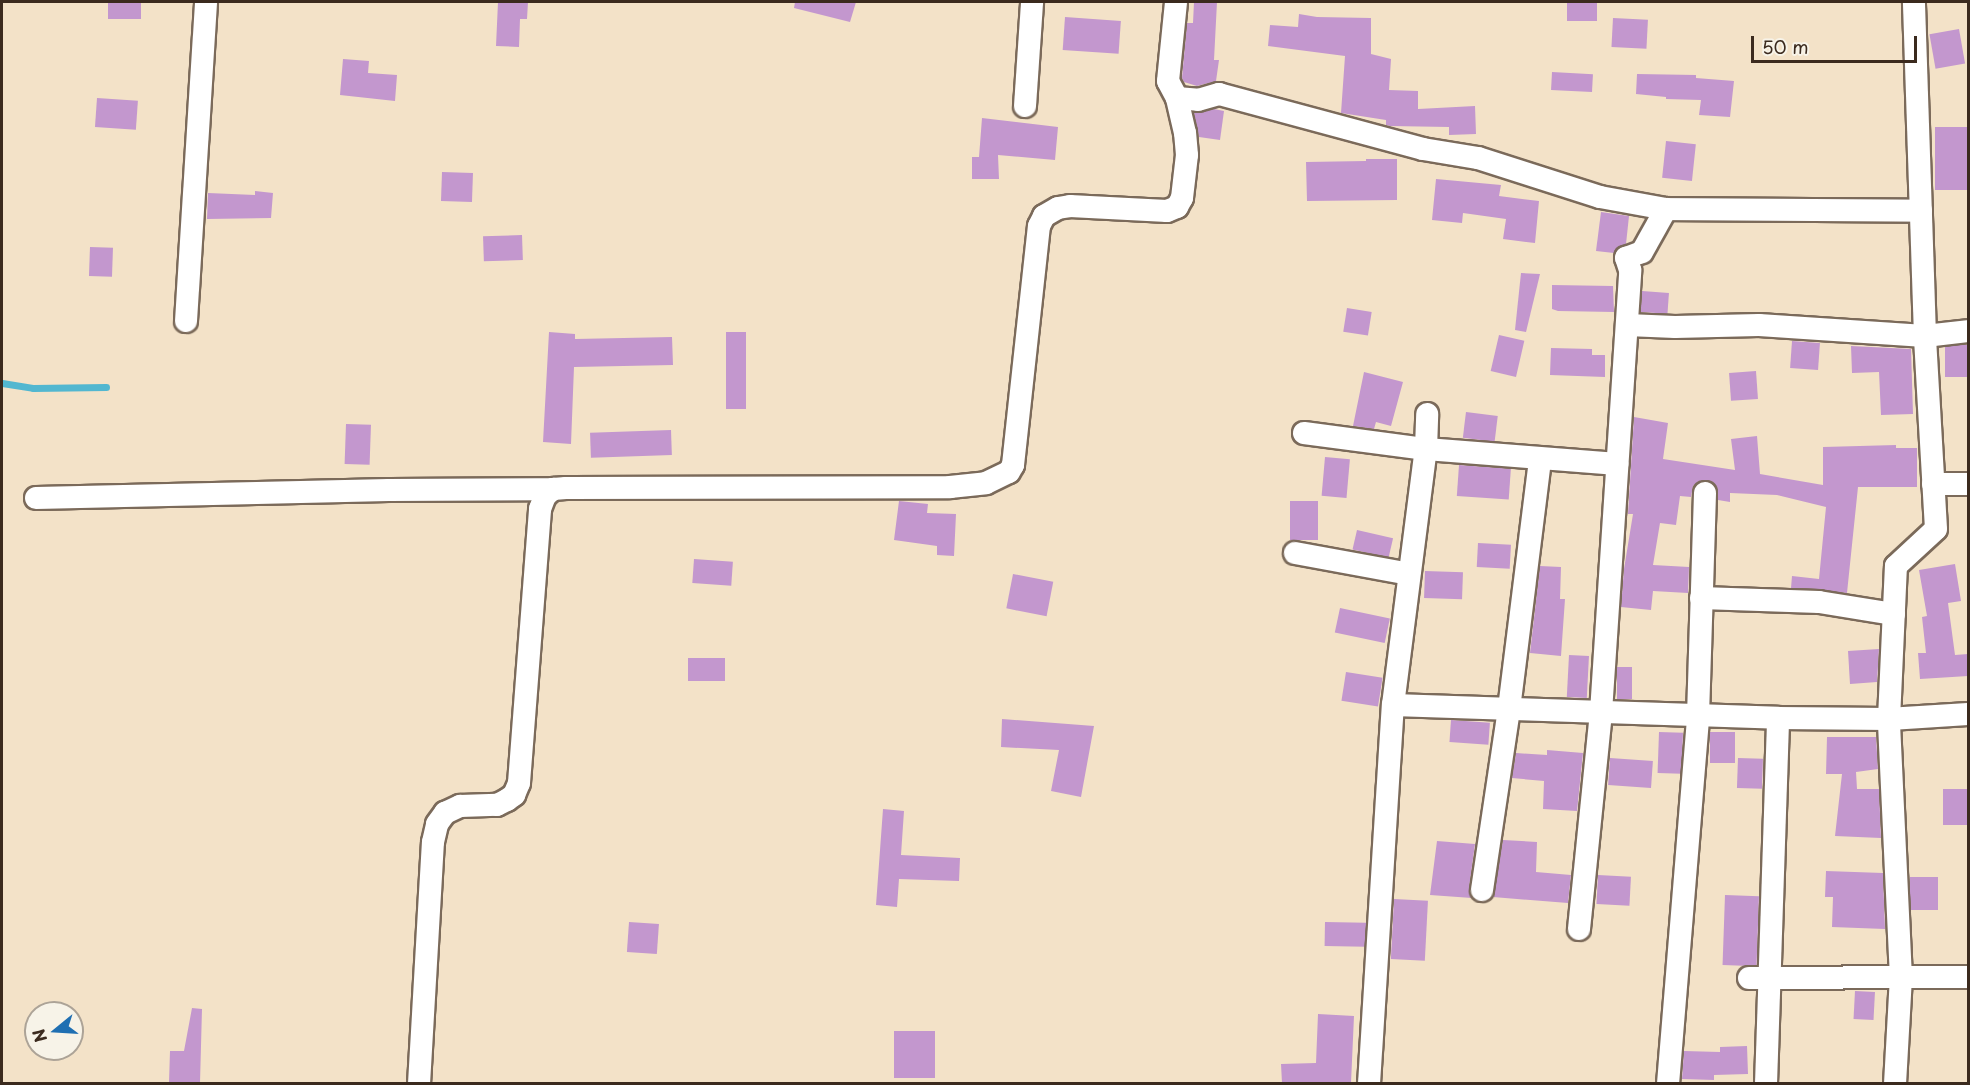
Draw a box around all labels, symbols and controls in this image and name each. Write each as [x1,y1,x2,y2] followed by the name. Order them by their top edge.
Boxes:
[1754,24,1920,62] scale bar
[1762,33,1809,60] text: 50 m
[24,1001,84,1061] north arrow
[25,1026,52,1046] text: N

